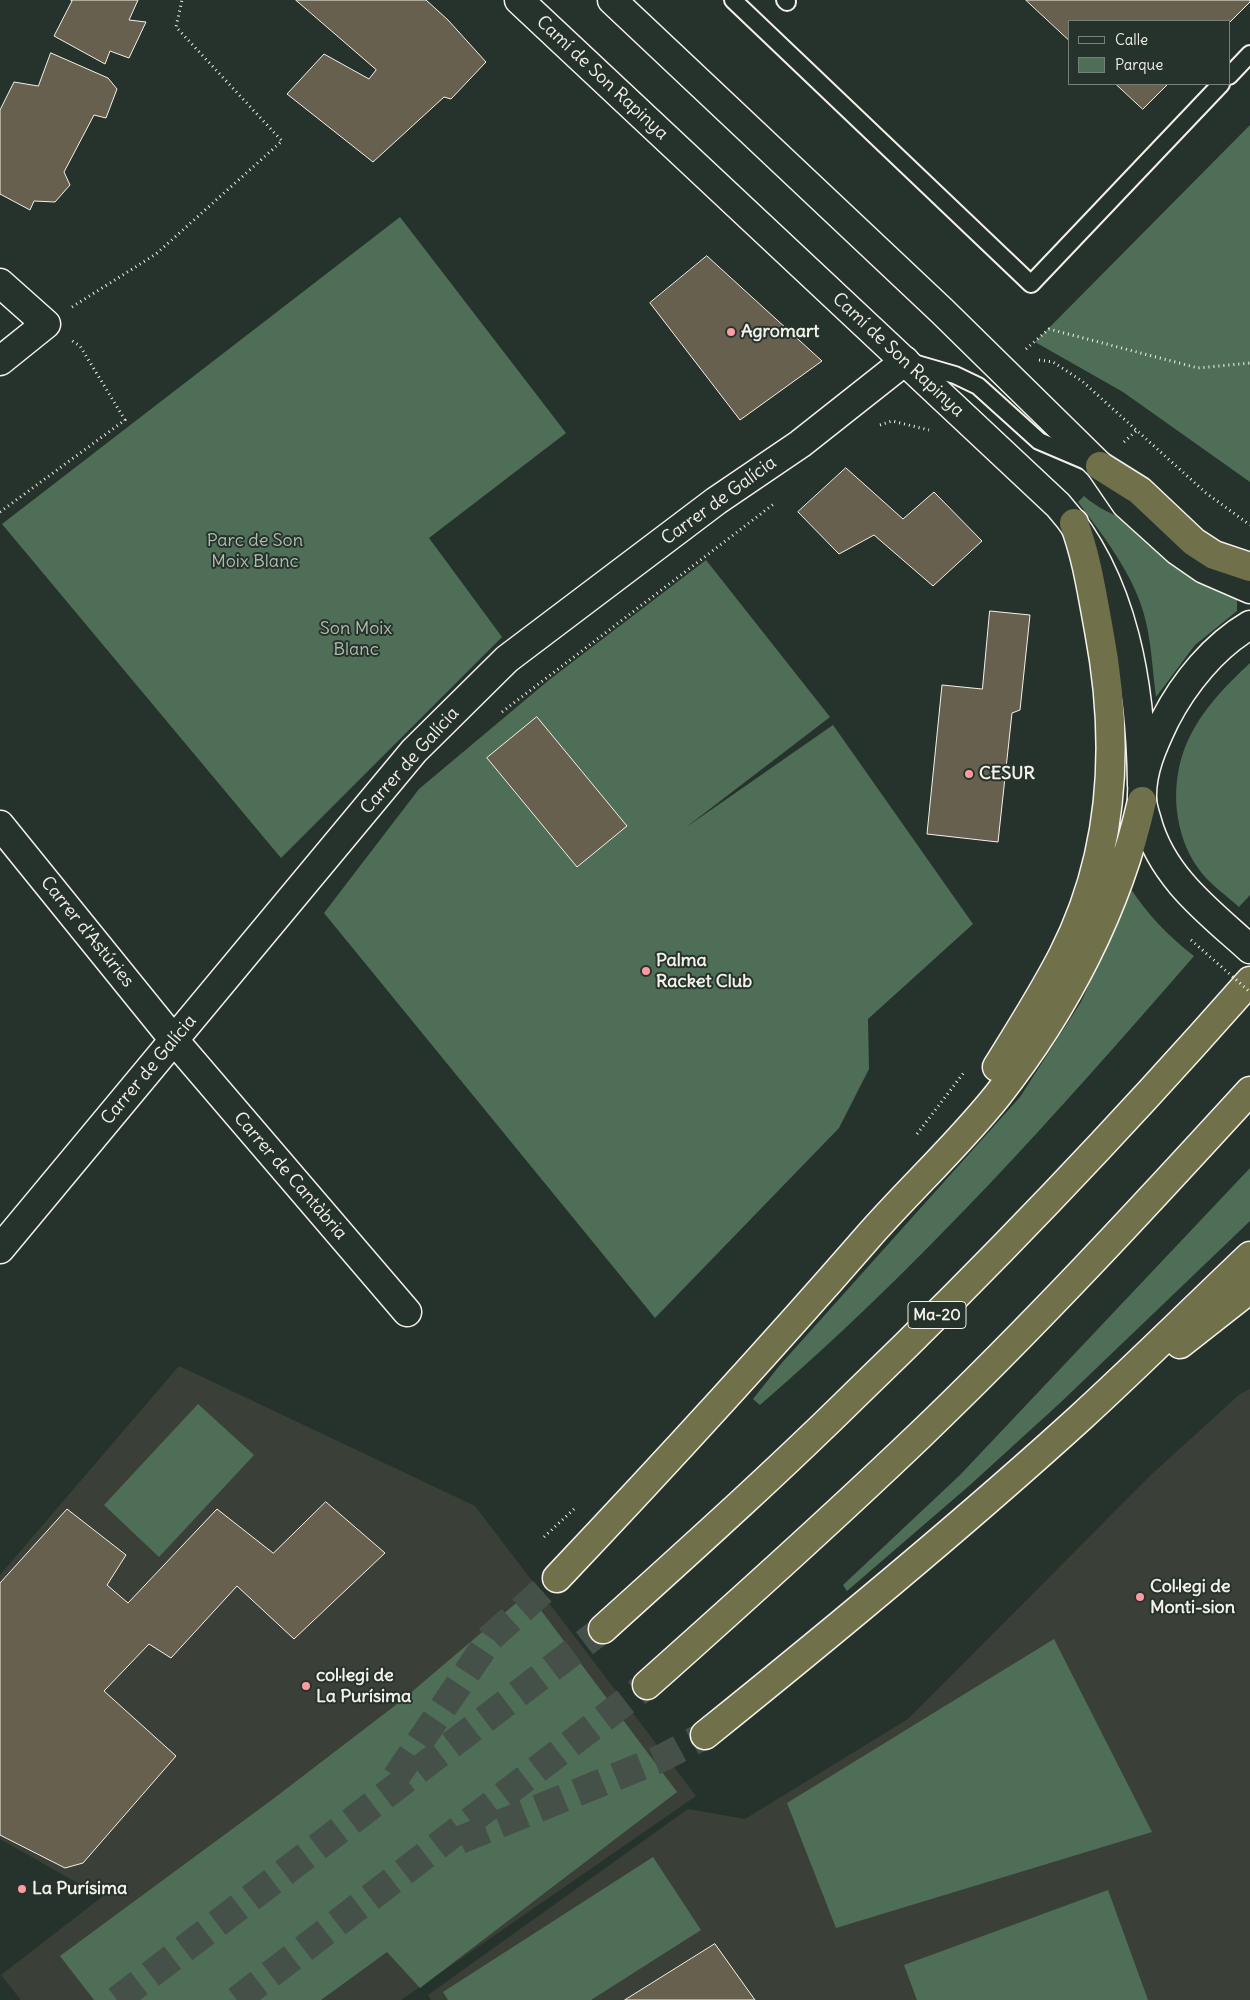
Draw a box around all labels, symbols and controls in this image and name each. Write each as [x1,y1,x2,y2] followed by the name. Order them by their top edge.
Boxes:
[532,11,672,145] street label: Camí de Son Rapinya
[1068,20,1230,85] legend
[1115,30,1148,49] text: Calle
[1115,55,1163,74] text: Parque
[828,288,968,422] street label: Camí de Son Rapinya
[741,321,819,343] place label: Agromart
[725,326,737,338] marker: Agromart
[657,452,781,550] street label: Carrer de Galícia
[207,530,303,572] park label: Parc de Son Moix Blanc
[320,618,392,660] park label: Son Moix Blanc
[356,703,464,819] street label: Carrer de Galícia
[979,763,1035,785] place label: CESUR
[963,768,975,780] marker: CESUR
[36,872,138,992] street label: Carrer d'Astúries
[656,950,752,992] place label: Palma Racket Club
[640,965,652,977] marker: Palma Racket Club
[97,1011,201,1129] street label: Carrer de Galícia
[229,1108,351,1244] street label: Carrer de Cantàbria
[908,1302,966,1328] road number: Ma-20
[1150,1576,1235,1618] place label: Col·legi de Monti-sion
[1134,1591,1146,1603] marker: Col·legi de Monti-sion
[316,1665,411,1708] place label: col·legi de La Purísima
[300,1680,312,1692] marker: col·legi de La Purísima
[32,1878,127,1900] place label: La Purísima
[16,1883,28,1895] marker: La Purísima

